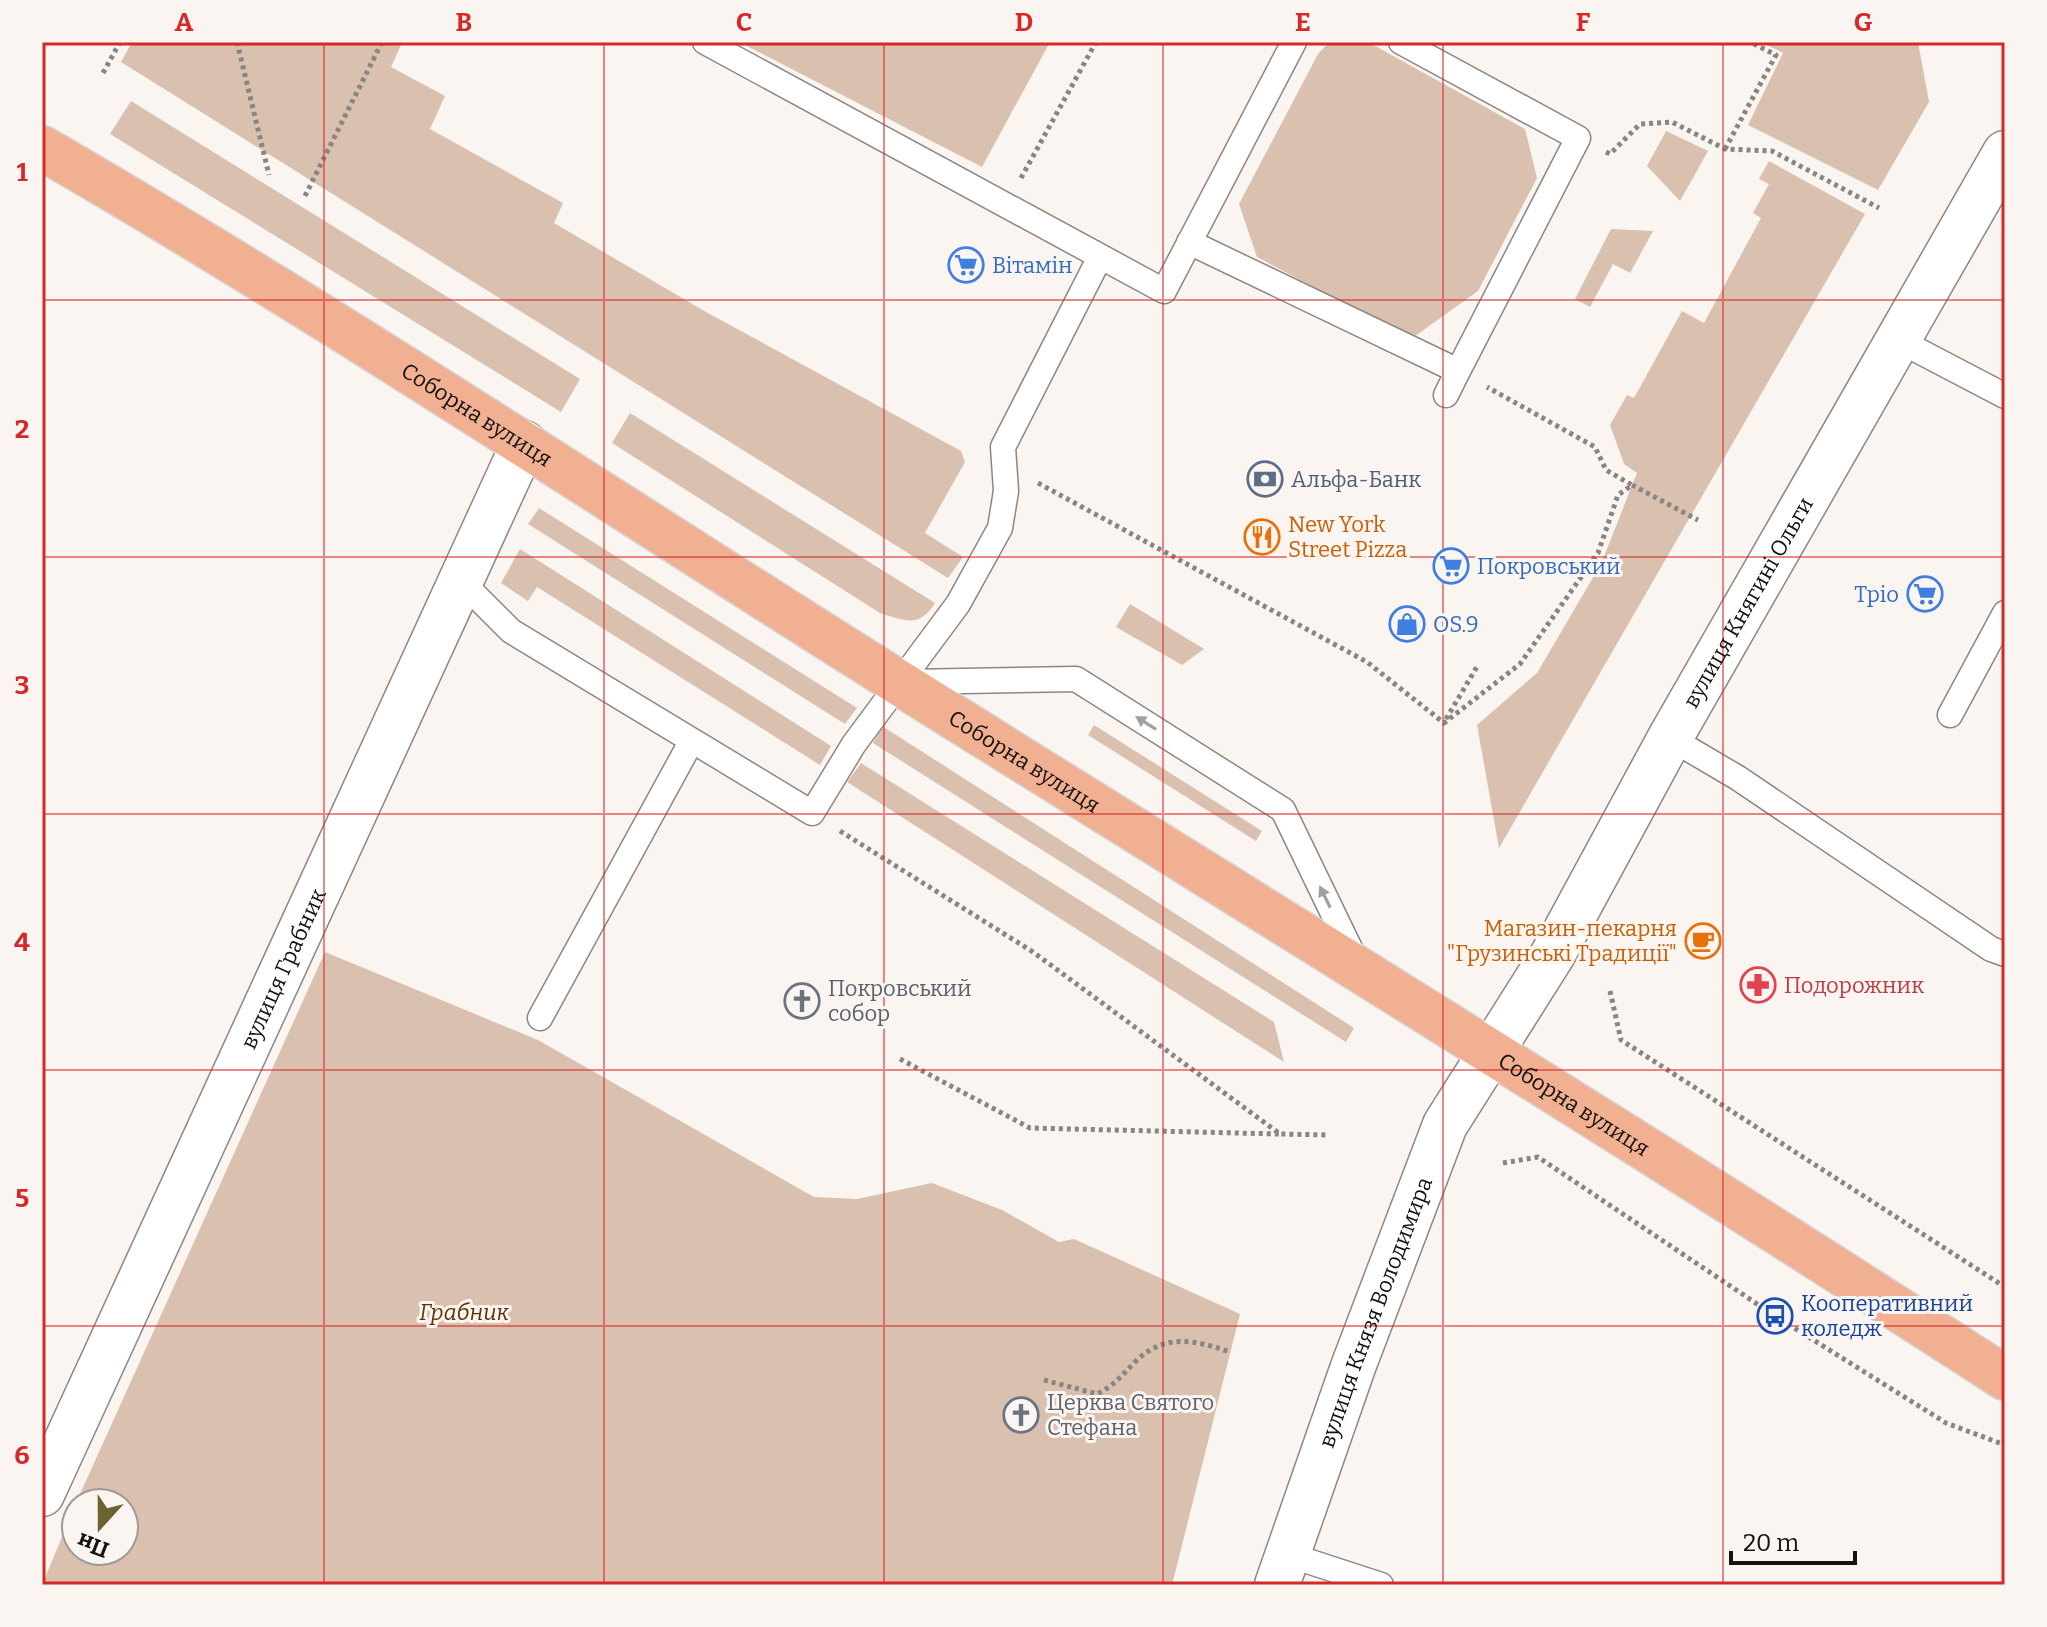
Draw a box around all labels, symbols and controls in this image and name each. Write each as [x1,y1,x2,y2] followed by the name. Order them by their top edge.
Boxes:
[175,7,194,38] text: A
[456,7,472,38] text: B
[736,7,752,38] text: C
[1015,7,1033,38] text: D
[1295,7,1311,38] text: E
[1576,7,1591,38] text: F
[1854,7,1873,38] text: G
[16,157,28,188] text: 1
[947,246,985,284] supermarket icon: Вітамін
[992,252,1073,279] place label: Вітамін
[396,357,557,473] street label: Соборна вулиця
[15,414,29,445] text: 2
[1246,460,1284,498] bank icon: Альфа-Банк
[1291,466,1421,493] place label: Альфа-Банк
[1677,492,1819,713] street label: вулиця Княгині Ольги
[1288,511,1407,563] place label: New York Street Pizza
[1243,518,1281,556] restaurant icon: New York Street Pizza
[1432,547,1470,585] supermarket icon: Покровський
[1477,553,1621,580] place label: Покровський
[1906,575,1944,613] supermarket icon: Тріо
[1854,581,1899,608] place label: Тріо
[1388,605,1426,643] shop icon: OS.9
[1433,611,1479,638] place label: OS.9
[15,670,29,701] text: 3
[943,704,1105,819] street label: Соборна вулиця
[1135,715,1156,730] one-way arrow
[235,884,332,1053] street label: вулиця Грабник
[1318,886,1332,909] one-way arrow
[1447,915,1677,967] place label: Магазин-пекарня "Грузинські Традиції"
[1684,922,1722,960] cafe icon: Магазин-пекарня "Грузинські Традиції"
[14,927,30,958] text: 4
[1739,966,1777,1004] pharmacy icon: Подорожник
[1784,972,1924,999] place label: Подорожник
[828,975,972,1027] place label: Покровський собор
[783,982,821,1020] church icon: Покровський собор
[1493,1047,1654,1162] street label: Соборна вулиця
[1313,1173,1438,1451] street label: вулиця Князя Володимира
[15,1183,29,1214] text: 5
[1801,1290,1973,1342] place label: Кооперативний коледж
[1756,1297,1794,1335] bus stop icon: Кооперативний коледж
[419,1299,510,1326] park label: Грабник
[1047,1389,1214,1441] place label: Церква Святого Стефана
[1002,1396,1040,1434] church icon: Церква Святого Стефана
[14,1440,30,1471] text: 6
[60,1487,140,1567] north arrow
[1731,1515,1855,1565] scale bar
[73,1527,113,1564] text: Пн
[1743,1529,1799,1557] text: 20 m

